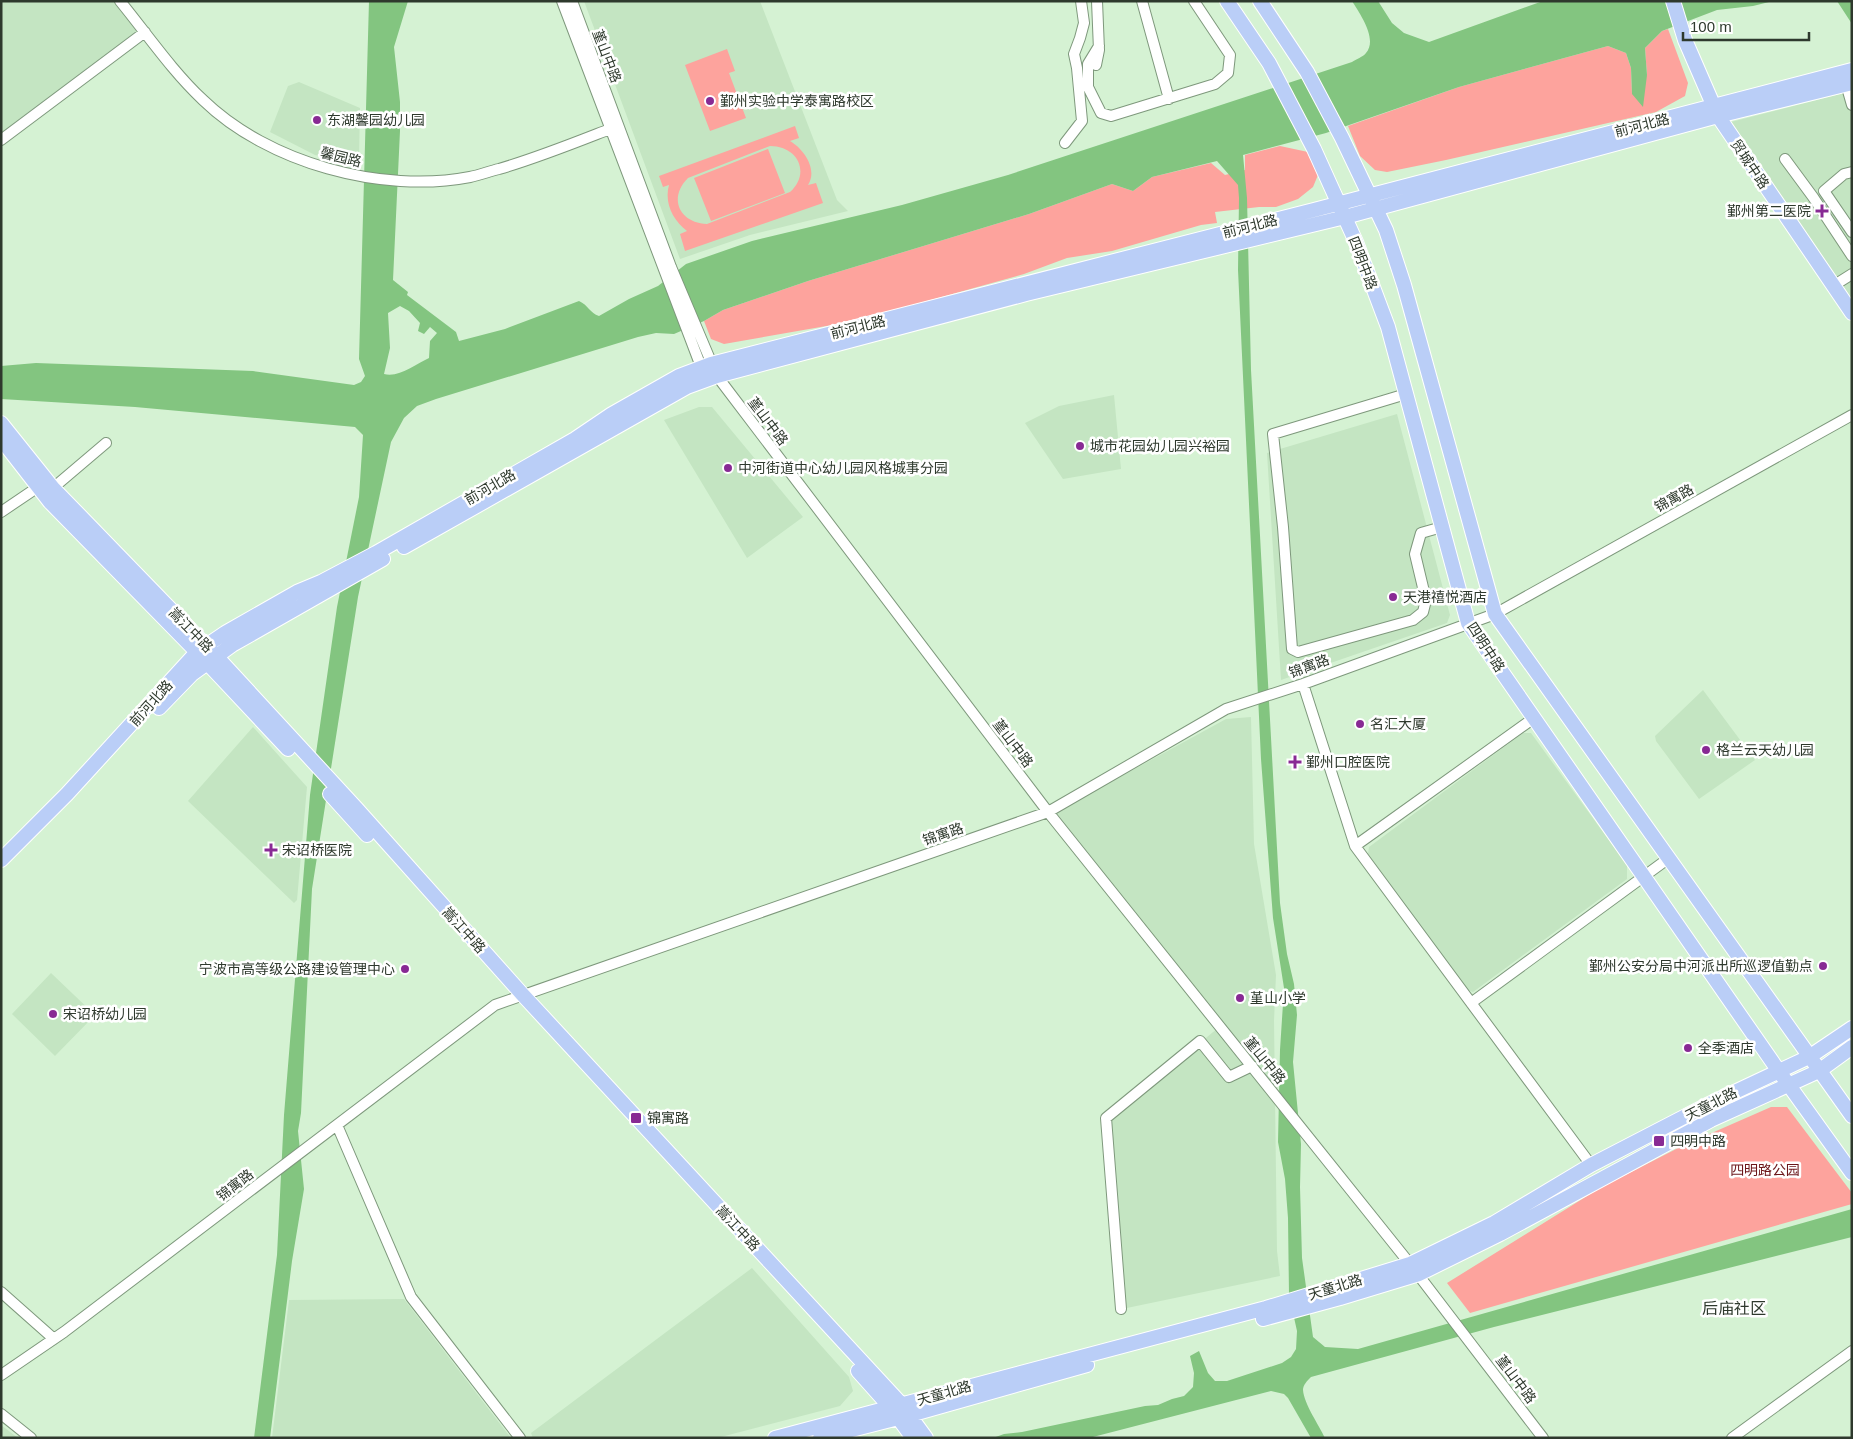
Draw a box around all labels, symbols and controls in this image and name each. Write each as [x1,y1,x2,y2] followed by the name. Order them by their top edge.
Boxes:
[1683,10,1809,42] scale bar
[1690,18,1732,35] text: 100 m
[589,27,625,85] street label: 堇山中路
[720,93,874,109] place label: 鄞州实验中学泰寓路校区
[704,95,716,107] marker: 鄞州实验中学泰寓路校区
[1613,110,1671,140] street label: 前河北路
[327,112,425,128] place label: 东湖馨园幼儿园
[311,114,323,126] marker: 东湖馨园幼儿园
[1728,136,1772,192] street label: 贸城中路
[319,144,363,170] street label: 馨园路
[1727,203,1811,219] place label: 鄞州第二医院
[1815,204,1829,218] marker: 鄞州第二医院
[1221,211,1279,241] street label: 前河北路
[1345,234,1381,292] street label: 四明中路
[829,312,887,342] street label: 前河北路
[745,394,791,448] street label: 堇山中路
[1090,438,1230,454] place label: 城市花园幼儿园兴裕园
[1074,440,1086,452] marker: 城市花园幼儿园兴裕园
[738,460,948,476] place label: 中河街道中心幼儿园风格城事分园
[722,462,734,474] marker: 中河街道中心幼儿园风格城事分园
[462,466,518,508] street label: 前河北路
[1652,481,1696,515] street label: 锦寓路
[1403,589,1487,605] place label: 天港禧悦酒店
[1387,591,1399,603] marker: 天港禧悦酒店
[166,604,216,656] street label: 嵩江中路
[1464,619,1508,675] street label: 四明中路
[1287,651,1331,681] street label: 锦寓路
[126,677,176,729] street label: 前河北路
[990,716,1036,770] street label: 堇山中路
[1370,716,1426,732] place label: 名汇大厦
[1354,718,1366,730] marker: 名汇大厦
[1716,742,1814,758] place label: 格兰云天幼儿园
[1700,744,1712,756] marker: 格兰云天幼儿园
[1306,754,1390,770] place label: 鄞州口腔医院
[1288,755,1302,769] marker: 鄞州口腔医院
[921,820,965,848] street label: 锦寓路
[282,842,352,858] place label: 宋诏桥医院
[264,843,278,857] marker: 宋诏桥医院
[439,904,489,956] street label: 嵩江中路
[1589,958,1813,974] place label: 鄞州公安分局中河派出所巡逻值勤点
[1817,960,1829,972] marker: 鄞州公安分局中河派出所巡逻值勤点
[199,961,395,977] place label: 宁波市高等级公路建设管理中心
[399,963,411,975] marker: 宁波市高等级公路建设管理中心
[1250,990,1306,1006] place label: 堇山小学
[1234,992,1246,1004] marker: 堇山小学
[63,1006,147,1022] place label: 宋诏桥幼儿园
[47,1008,59,1020] marker: 宋诏桥幼儿园
[1241,1033,1289,1087] street label: 堇山中路
[1698,1040,1754,1056] place label: 全季酒店
[1682,1042,1694,1054] marker: 全季酒店
[1682,1084,1740,1124] street label: 天童北路
[647,1110,689,1126] place label: 锦寓路
[629,1111,643,1125] marker: 锦寓路
[1670,1133,1726,1149] place label: 四明中路
[1652,1134,1666,1148] marker: 四明中路
[1730,1162,1800,1178] park label: 四明路公园
[214,1166,256,1204] street label: 锦寓路
[713,1202,763,1254] street label: 嵩江中路
[1306,1271,1364,1303] street label: 天童北路
[1702,1300,1766,1317] district label: 后庙社区
[1493,1352,1539,1406] street label: 堇山中路
[915,1378,973,1408] street label: 天童北路

